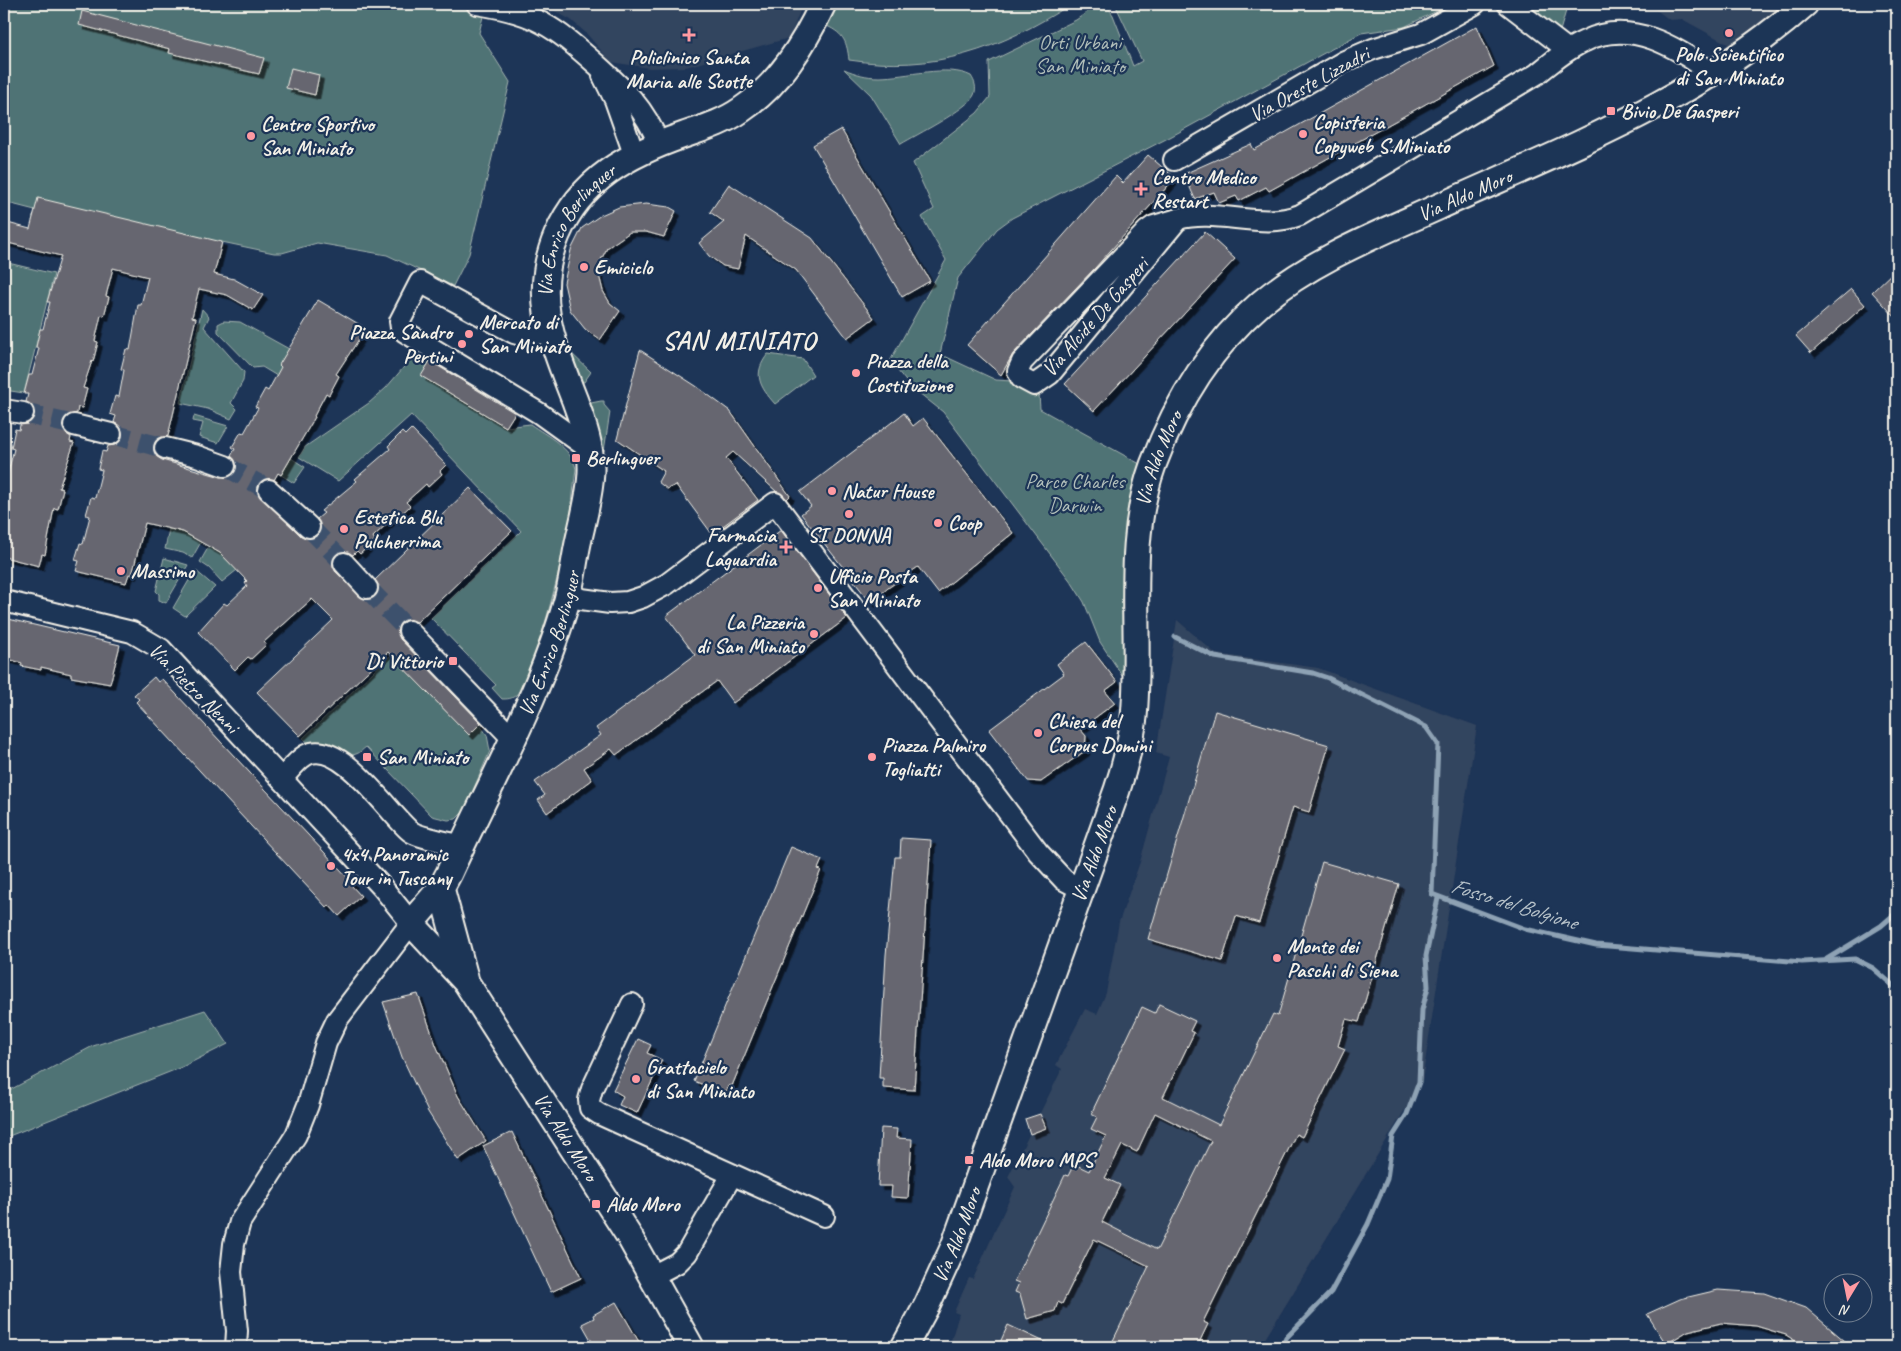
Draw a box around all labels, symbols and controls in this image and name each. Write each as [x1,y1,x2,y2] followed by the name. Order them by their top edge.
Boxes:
[1723,27,1735,39] marker: Polo Scientifico di San Miniato
[682,28,696,42] marker: Policlinico Santa Maria alle Scotte
[1035,29,1127,79] park label: Orti Urbani San Miniato
[1244,39,1376,128] street label: Via Oreste Lizzadri
[1675,41,1784,91] place label: Polo Scientifico di San Miniato
[626,44,754,94] place label: Policlinico Santa Maria alle Scotte
[1621,98,1741,124] place label: Bivio De Gasperi
[1605,105,1617,117] marker: Bivio De Gasperi
[1313,109,1451,160] place label: Copisteria Copyweb S.Miniato
[261,111,377,161] place label: Centro Sportivo San Miniato
[1297,128,1309,140] marker: Copisteria Copyweb S.Miniato
[245,130,257,142] marker: Centro Sportivo San Miniato
[532,157,622,297] street label: Via Enrico Berlinguer
[1414,162,1518,227] street label: Via Aldo Moro
[1152,164,1258,214] place label: Centro Medico Restart
[1134,182,1148,196] marker: Centro Medico Restart
[1036,250,1156,382] street label: Via Alcide De Gasperi
[594,254,654,280] place label: Emiciclo
[578,261,590,273] marker: Emiciclo
[479,309,573,359] place label: Mercato di San Miniato
[349,319,455,369] place label: Piazza Sandro Pertini
[662,324,819,357] district label: SAN MINIATO
[463,328,475,340] marker: Mercato di San Miniato
[456,338,468,350] marker: Piazza Sandro Pertini
[866,348,954,398] place label: Piazza della Costituzione
[850,367,862,379] marker: Piazza della Costituzione
[1129,404,1189,508] street label: Via Aldo Moro
[586,445,661,471] place label: Berlinguer
[570,452,582,464] marker: Berlinguer
[1026,468,1126,518] park label: Parco Charles Darwin
[842,478,935,504] place label: Natur House
[826,485,838,497] marker: Natur House
[354,504,444,554] place label: Estetica Blu Pulcherrima
[843,508,855,520] marker: SI DONNA
[948,510,983,536] place label: Coop
[932,517,944,529] marker: Coop
[705,522,778,572] place label: Farmacia Laguardia
[807,522,892,548] place label: SI DONNA
[338,523,350,535] marker: Estetica Blu Pulcherrima
[780,541,792,553] marker: Farmacia Laguardia
[131,558,195,584] place label: Massimo
[828,563,922,613] place label: Ufficio Posta San Miniato
[115,565,127,577] marker: Massimo
[512,567,586,720] street label: Via Enrico Berlinguer
[812,582,824,594] marker: Ufficio Posta San Miniato
[696,609,805,659] place label: La Pizzeria di San Miniato
[808,628,820,640] marker: La Pizzeria di San Miniato
[143,637,247,741] street label: Via Pietro Nenni
[366,648,445,674] place label: Di Vittorio
[447,655,459,667] marker: Di Vittorio
[1048,708,1154,758] place label: Chiesa del Corpus Domini
[1032,727,1044,739] marker: Chiesa del Corpus Domini
[882,732,987,782] place label: Piazza Palmiro Togliatti
[377,744,471,770] place label: San Miniato
[361,751,373,763] marker: San Miniato
[866,751,878,763] marker: Piazza Palmiro Togliatti
[1065,800,1124,906] street label: Via Aldo Moro
[341,841,454,891] place label: 4x4 Panoramic Tour in Tuscany
[325,860,337,872] marker: 4x4 Panoramic Tour in Tuscany
[1448,872,1584,938] water label: Fosso del Bolgione
[1287,933,1399,983] place label: Monte dei Paschi di Siena
[1271,952,1283,964] marker: Monte dei Paschi di Siena
[646,1054,755,1104] place label: Grattacielo di San Miniato
[630,1073,642,1085] marker: Grattacielo di San Miniato
[528,1088,606,1188] street label: Via Aldo Moro
[979,1147,1098,1173] place label: Aldo Moro MPS
[963,1154,975,1166] marker: Aldo Moro MPS
[926,1181,988,1287] street label: Via Aldo Moro
[606,1191,681,1217] place label: Aldo Moro
[590,1198,602,1210] marker: Aldo Moro
[1824,1274,1874,1324] north arrow
[1838,1301,1852,1319] text: N

